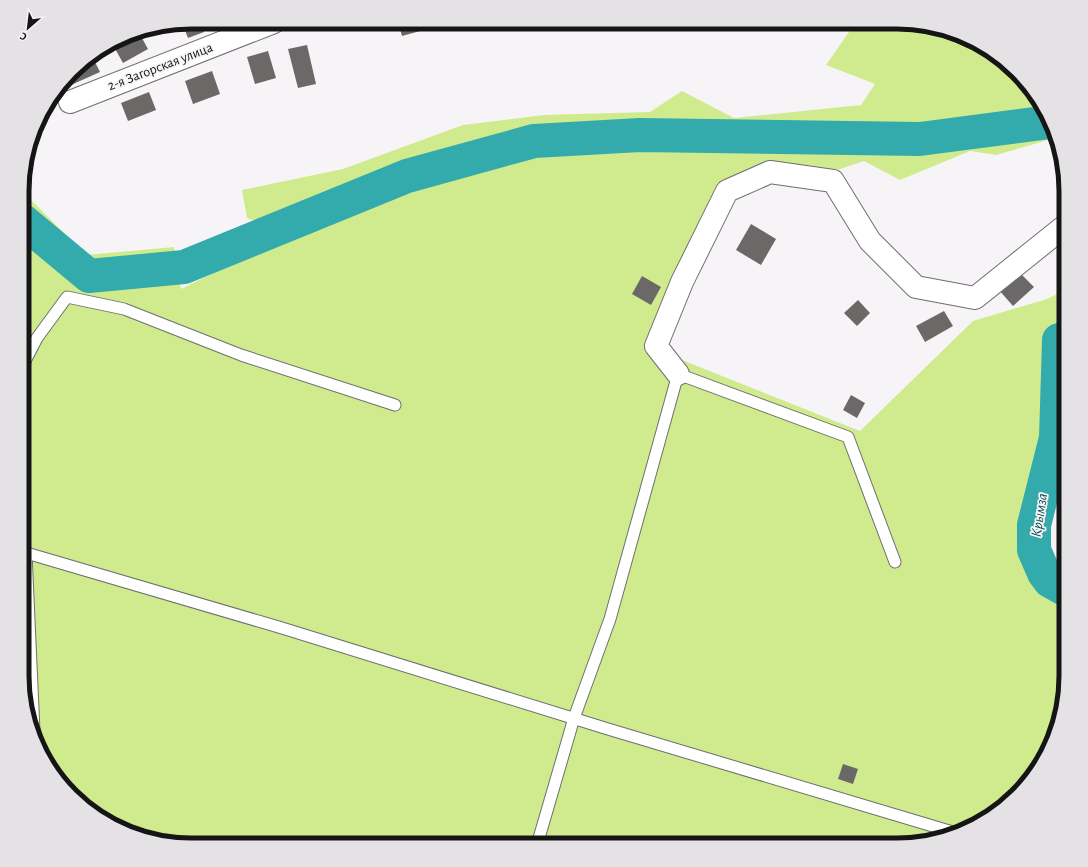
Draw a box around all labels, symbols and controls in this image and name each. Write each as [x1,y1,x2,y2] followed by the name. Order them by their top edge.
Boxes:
[8,8,48,48] north arrow
[18,30,29,43] text: С
[106,40,215,93] street label: 2-я Загорская улица
[1029,492,1050,538] water label: Крымза

